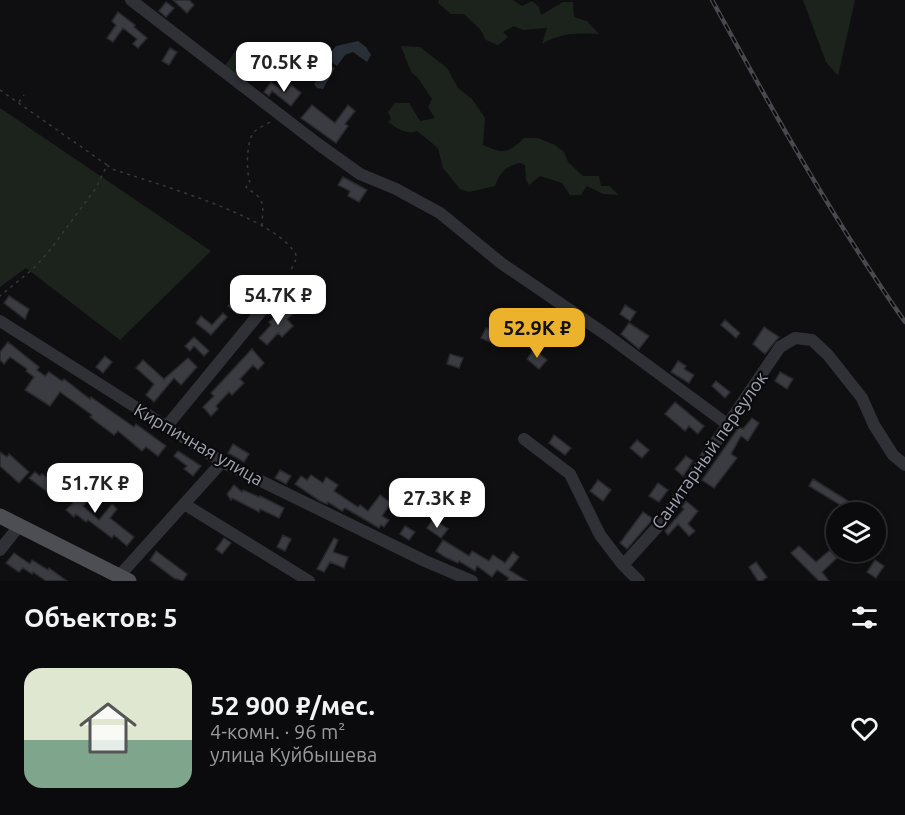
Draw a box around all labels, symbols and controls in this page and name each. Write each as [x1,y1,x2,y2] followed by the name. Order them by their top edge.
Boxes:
[229,42,339,93] pin: 70.5K ₽
[250,50,318,73] text: 70.5K ₽
[223,275,333,326] pin: 54.7K ₽
[244,283,312,306] text: 54.7K ₽
[482,308,592,359] pin: 52.9K ₽
[503,316,571,339] text: 52.9K ₽
[647,368,771,532] street label: Санитарный переулок
[131,399,267,489] street label: Кирпичная улица
[40,463,150,514] pin: 51.7K ₽
[61,471,129,494] text: 51.7K ₽
[382,478,492,529] pin: 27.3K ₽
[403,486,471,509] text: 27.3K ₽
[826,502,886,562] map controls
[826,502,886,562] button: layers
[848,601,881,634] icon: filters
[24,603,178,632] text: Объектов: 5
[210,691,375,720] text: 52 900 ₽/мес.
[72,692,144,764] icon: home
[848,712,881,745] icon: heart
[210,720,345,743] text: 4-комн. · 96 m²
[210,743,377,766] text: улица Куйбышева

